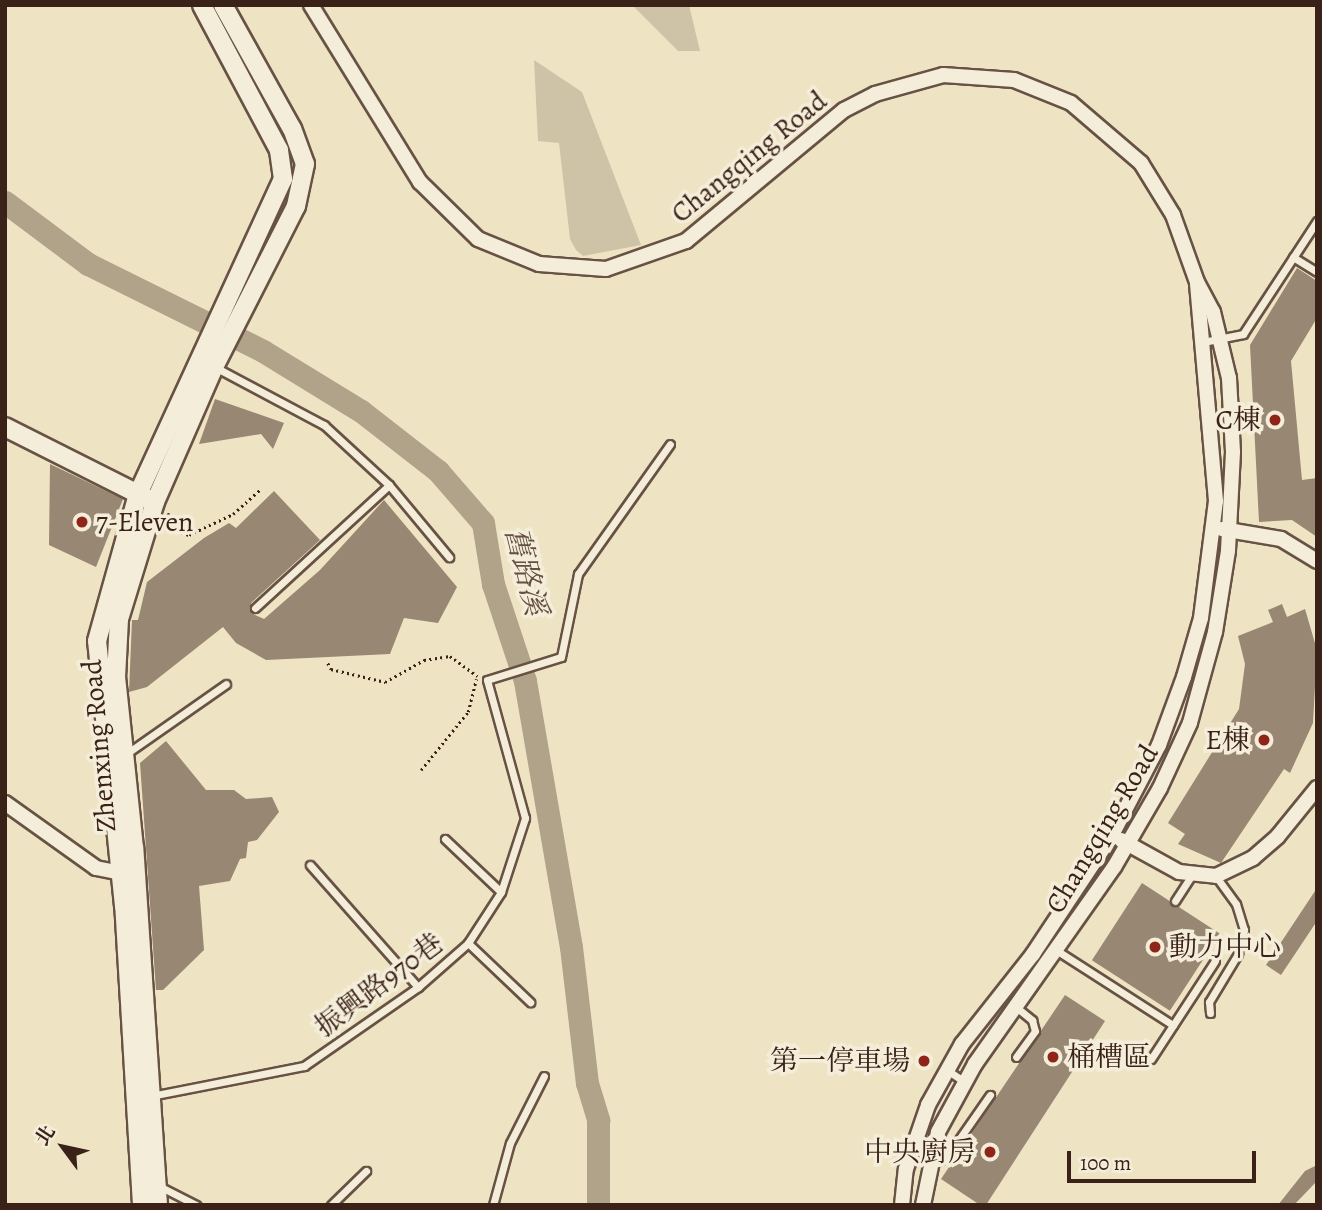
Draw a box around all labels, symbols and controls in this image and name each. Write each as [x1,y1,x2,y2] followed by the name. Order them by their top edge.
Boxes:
[664,84,834,230] street label: Changqing Road
[1215,403,1261,437] place label: C棟
[1267,412,1283,428] marker: C棟
[96,505,193,539] place label: 7-Eleven
[74,514,90,530] marker: 7-Eleven
[498,523,554,619] water label: 舊路溪
[75,658,123,834] street label: Zhenxing Road
[1205,723,1250,757] place label: E棟
[1256,732,1272,748] marker: E棟
[1039,739,1165,919] street label: Changqing Road
[308,926,450,1044] street label: 振興路970巷
[1169,930,1281,964] place label: 動力中心
[1147,939,1163,955] marker: 動力中心
[1067,1040,1151,1074] place label: 桶槽區
[770,1044,910,1078] place label: 第一停車場
[1045,1049,1061,1065] marker: 桶槽區
[916,1053,932,1069] marker: 第一停車場
[28,1112,98,1182] north arrow
[29,1121,61,1151] text: 北
[864,1135,976,1169] place label: 中央廚房
[1070,1136,1259,1180] scale bar
[982,1144,998,1160] marker: 中央廚房
[1080,1149,1131,1177] text: 100 m

